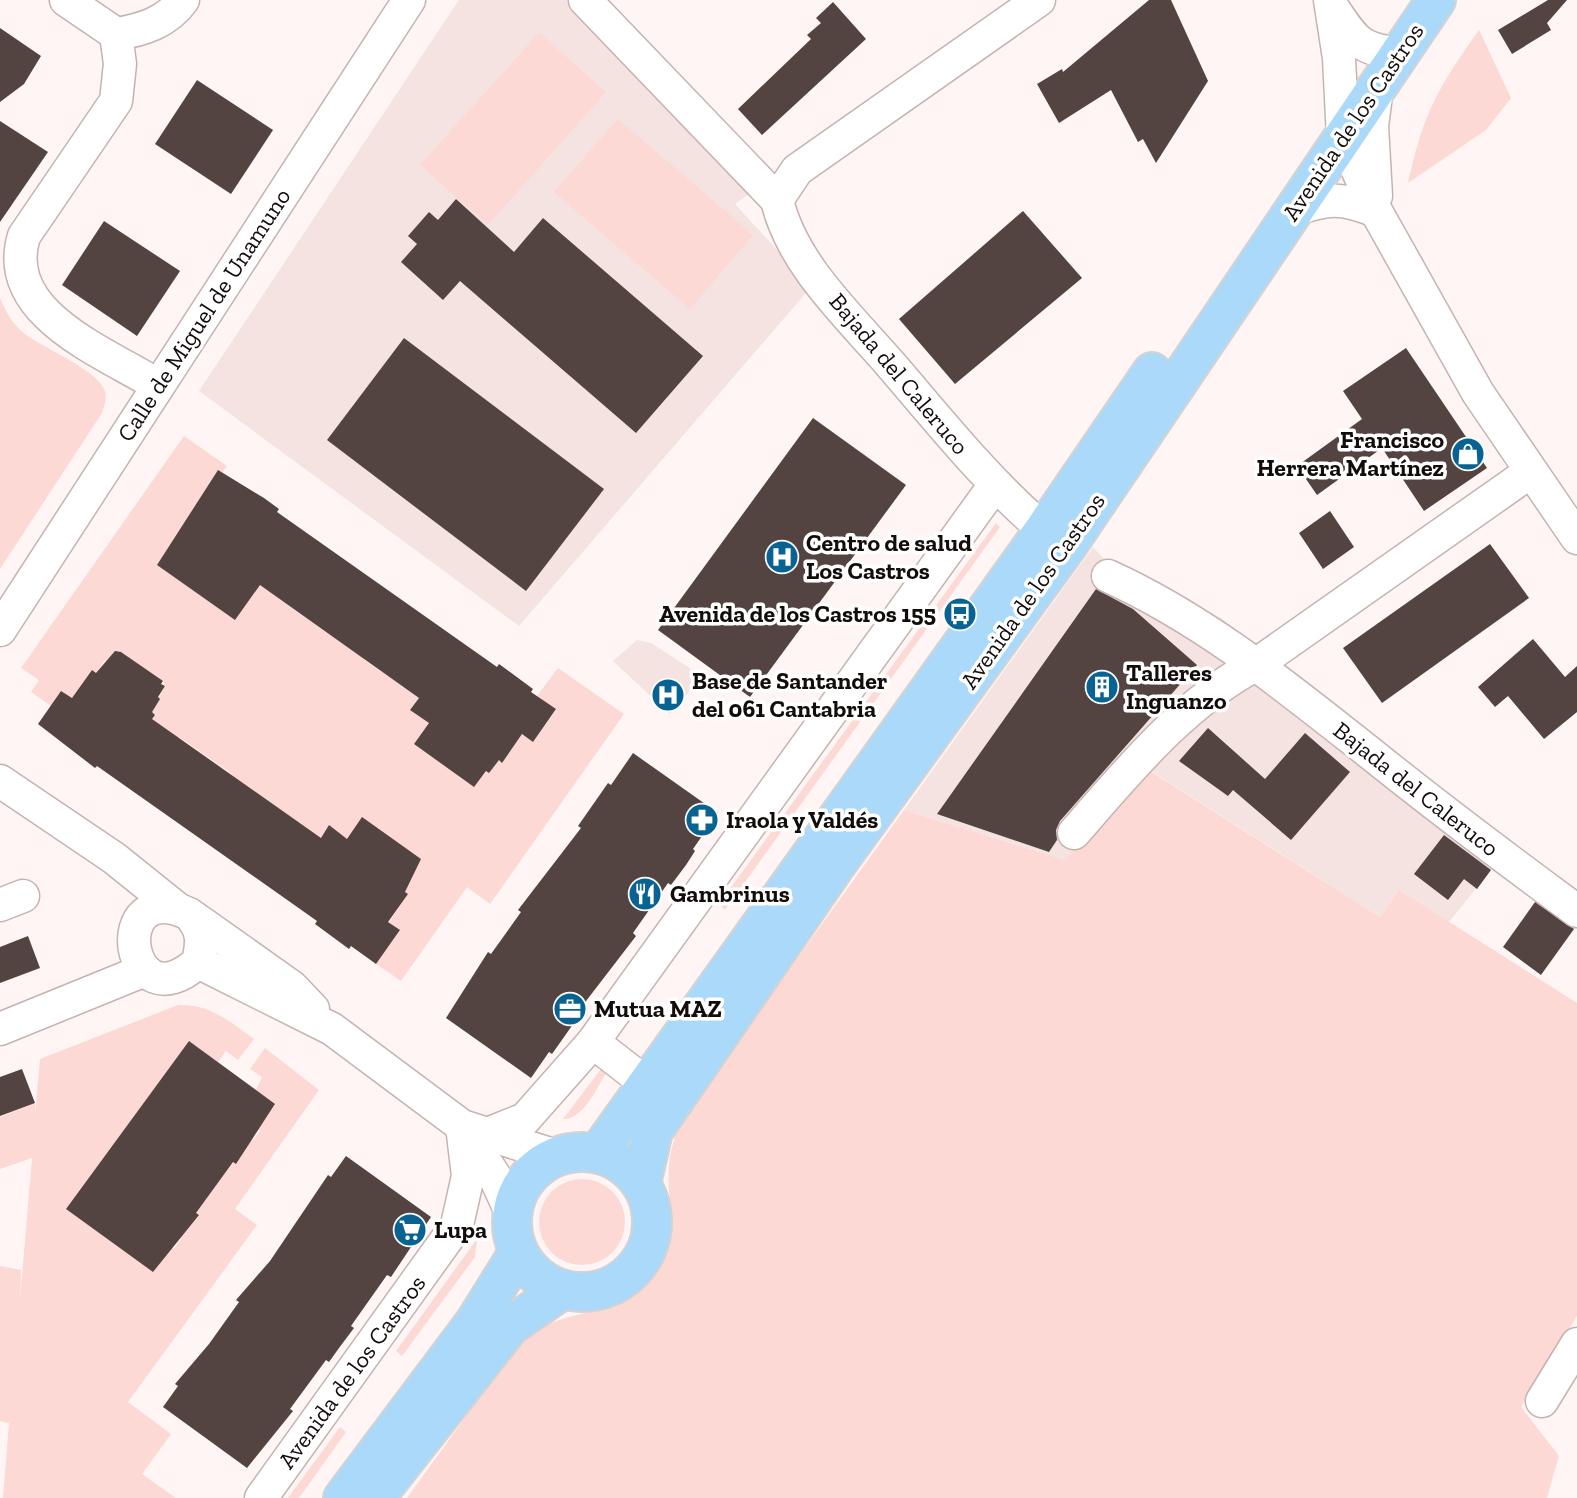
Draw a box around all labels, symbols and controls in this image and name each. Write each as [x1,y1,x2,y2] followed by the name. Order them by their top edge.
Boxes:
[1276,17,1430,226] street label: Avenida de los Castros
[111,183,296,447] street label: Calle de Miguel de Unamuno
[823,287,975,460] street label: Bajada del Caleruco
[1256,425,1444,482] place label: Francisco Herrera Martínez
[1449,435,1487,473] shop icon: Francisco Herrera Martínez
[954,487,1111,694] street label: Avenida de los Castros
[806,528,972,585] place label: Centro de salud Los Castros
[763,538,801,576] hospital icon: Centro de salud Los Castros
[941,595,979,633] bus stop icon: Avenida de los Castros 155
[659,599,936,628] place label: Avenida de los Castros 155
[1126,658,1227,715] place label: Talleres Inguanzo
[692,666,888,723] place label: Base de Santander del 061 Cantabria
[1083,668,1121,706] building icon: Talleres Inguanzo
[649,676,687,714] hospital icon: Base de Santander del 061 Cantabria
[1328,715,1505,862] street label: Bajada del Caleruco
[683,801,721,839] pharmacy icon: Iraola y Valdés
[726,805,878,834] place label: Iraola y Valdés
[626,875,664,913] restaurant icon: Gambrinus
[670,879,790,908] place label: Gambrinus
[551,990,589,1028] office icon: Mutua MAZ
[594,994,722,1023] place label: Mutua MAZ
[391,1211,429,1249] supermarket icon: Lupa
[434,1215,487,1244] place label: Lupa
[272,1269,432,1474] street label: Avenida de los Castros

